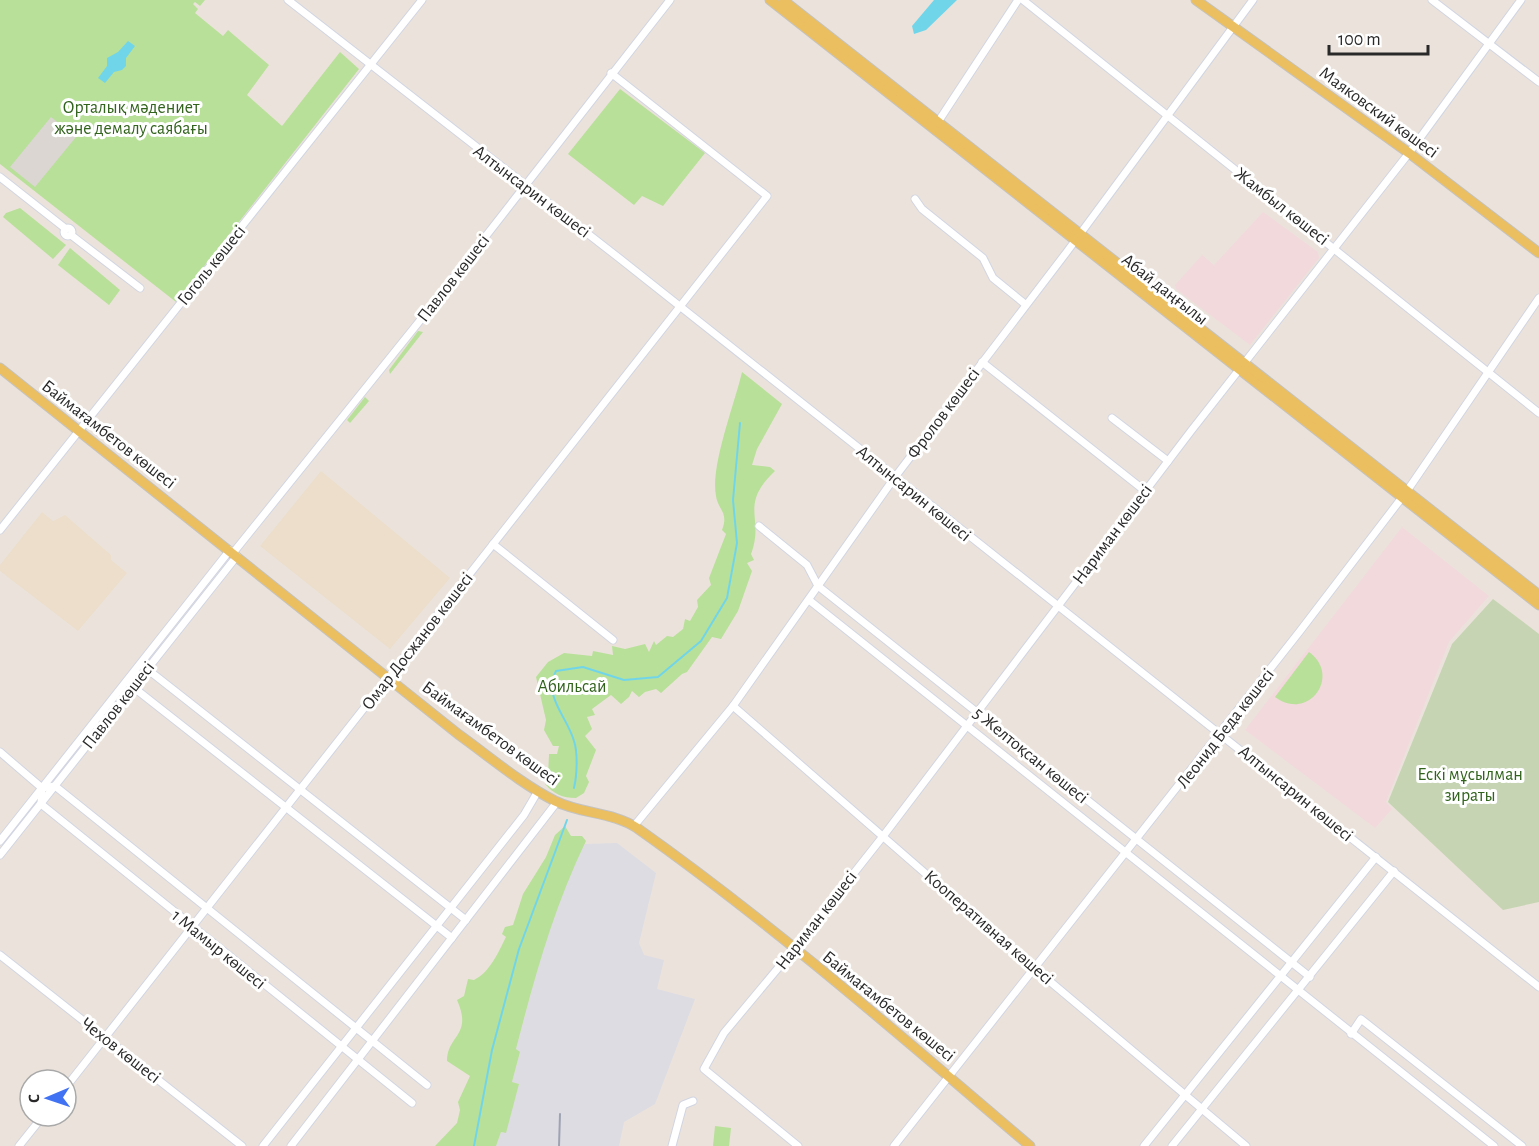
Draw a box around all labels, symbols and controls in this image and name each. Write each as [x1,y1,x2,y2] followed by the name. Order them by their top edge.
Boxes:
[1329,18,1428,56] scale bar
[1338,31,1381,49] text: 100 m
[1316,64,1441,162] street label: Маяковский көшесі
[54,99,208,138] park label: Орталық мәдениет және демалу саябағы
[469,142,593,242] street label: Алтынсарин көшесі
[1231,164,1332,249] street label: Жамбыл көшесі
[174,222,249,309] street label: Гоголь көшесі
[414,232,493,326] street label: Павлов көшесі
[1118,250,1211,329] street label: Абай даңғылы
[904,365,984,462] street label: Фролов көшесі
[38,376,179,493] street label: Баймағамбетов көшесі
[853,442,974,545] street label: Алтынсарин көшесі
[1070,481,1156,588] street label: Нариман көшесі
[359,569,477,714] street label: Омар Досжанов көшесі
[79,659,158,753] street label: Павлов көшесі
[1174,665,1278,792] street label: Леонид Беда көшесі
[418,677,563,790] street label: Баймағамбетов көшесі
[537,677,607,696] park label: Абильсай
[970,704,1091,807] street label: 5 Желтоқсан көшесі
[1235,742,1356,845] street label: Алтынсарин көшесі
[1417,766,1523,805] park label: Ескі мұсылман зираты
[920,867,1056,988] street label: Кооперативная көшесі
[773,868,861,973] street label: Нариман көшесі
[168,907,269,993] street label: 1 Мамыр көшесі
[819,947,959,1066] street label: Баймағамбетов көшесі
[77,1014,163,1087] street label: Чехов көшесі
[18,1068,78,1128] north arrow
[26,1094,42,1103] text: С

